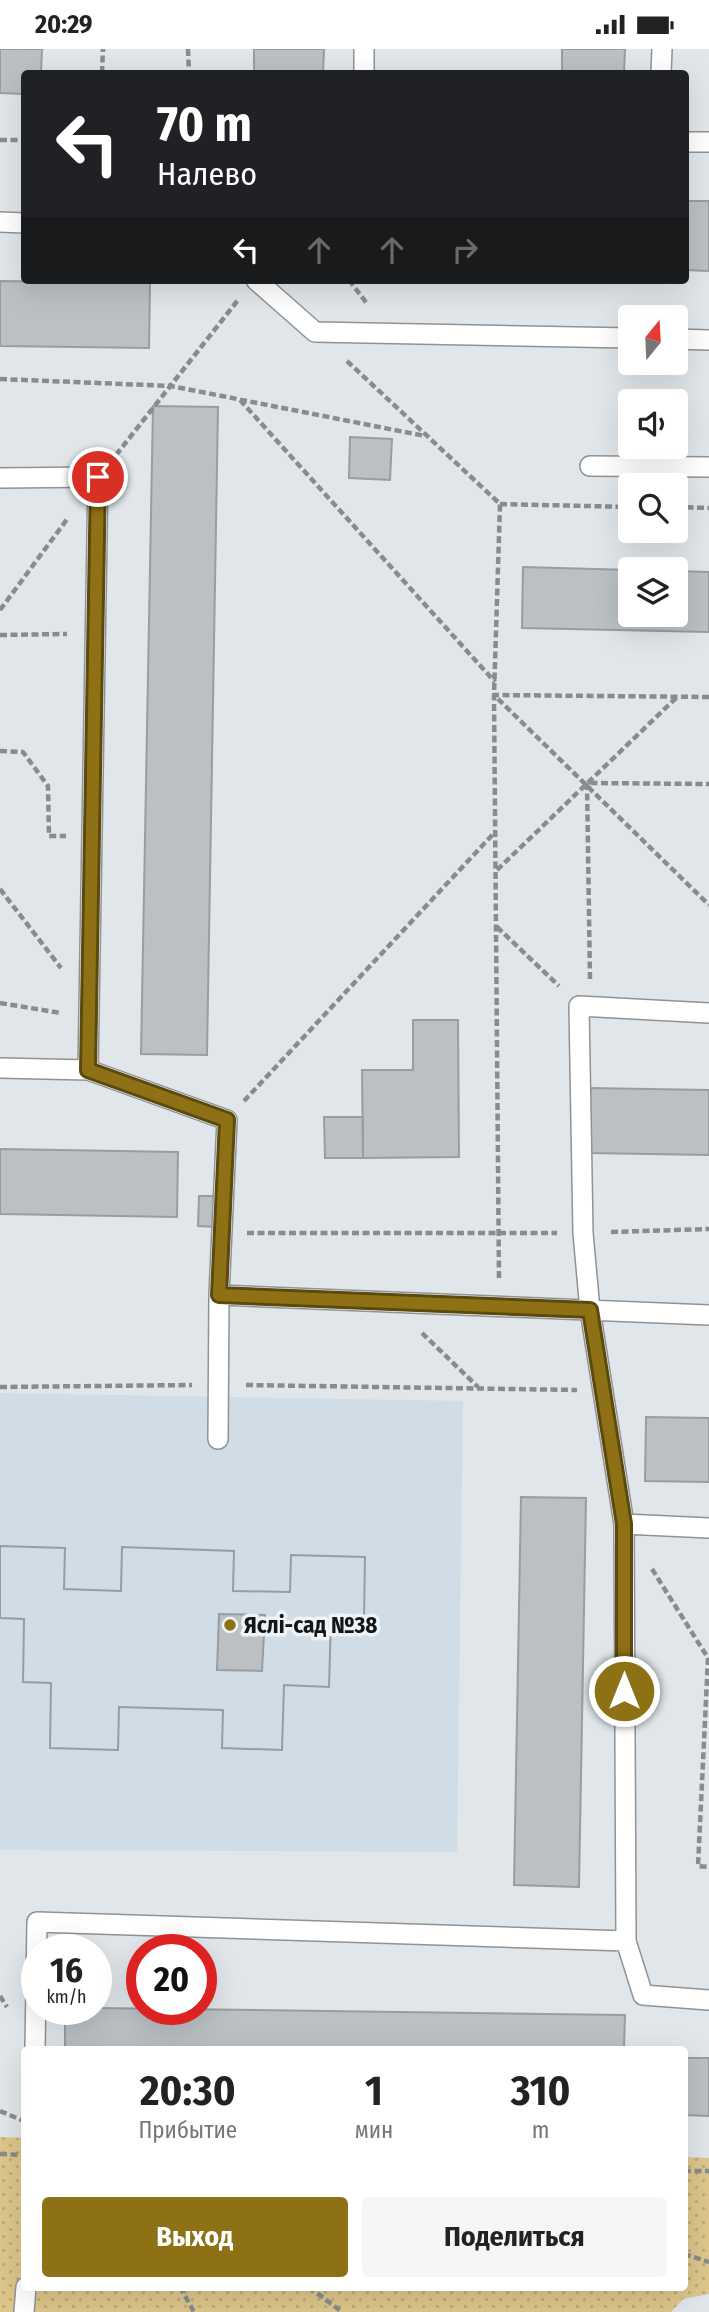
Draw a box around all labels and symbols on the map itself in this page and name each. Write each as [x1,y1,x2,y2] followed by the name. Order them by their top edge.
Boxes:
[618,305,688,375] north arrow
[68,447,128,507] pin
[244,1611,377,1639] place label: Яслі-сад №38
[222,1617,238,1633] marker: Яслі-сад №38
[587,1654,661,1728] position arrow
[126,1934,217,2025] speed limit sign: 20

